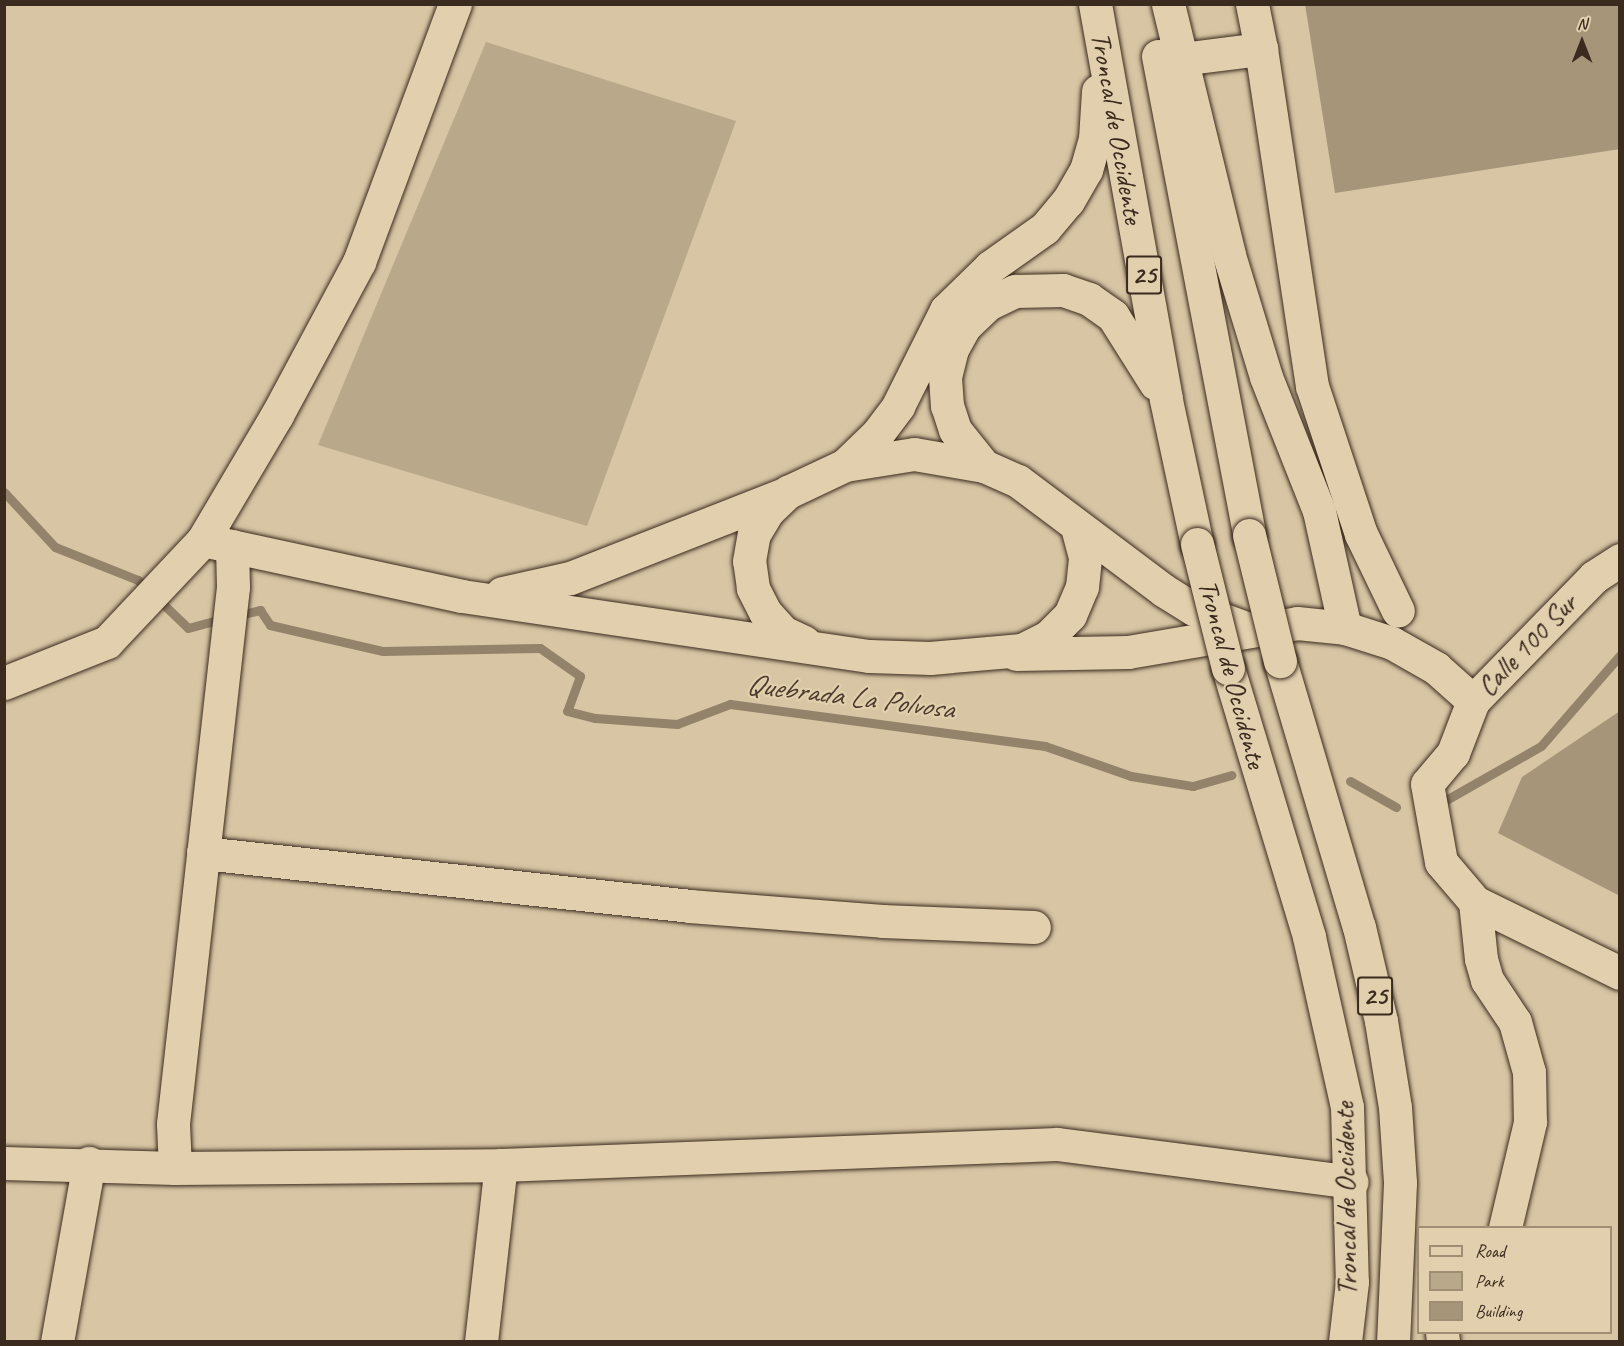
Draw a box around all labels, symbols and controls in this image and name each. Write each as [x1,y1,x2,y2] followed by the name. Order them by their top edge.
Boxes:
[1552,12,1612,72] north arrow
[1577,14,1587,34] text: N
[1084,30,1150,226] street label: Troncal de Occidente
[1126,251,1162,299] road number: 25
[1191,576,1273,772] street label: Troncal de Occidente
[1470,587,1584,703] street label: Calle 100 Sur
[744,665,956,727] water label: Quebrada La Polvosa
[1357,972,1393,1020] road number: 25
[1328,1102,1364,1296] street label: Troncal de Occidente
[1417,1226,1612,1334] legend
[1475,1240,1505,1262] text: Road
[1475,1270,1504,1292] text: Park
[1475,1300,1522,1322] text: Building

